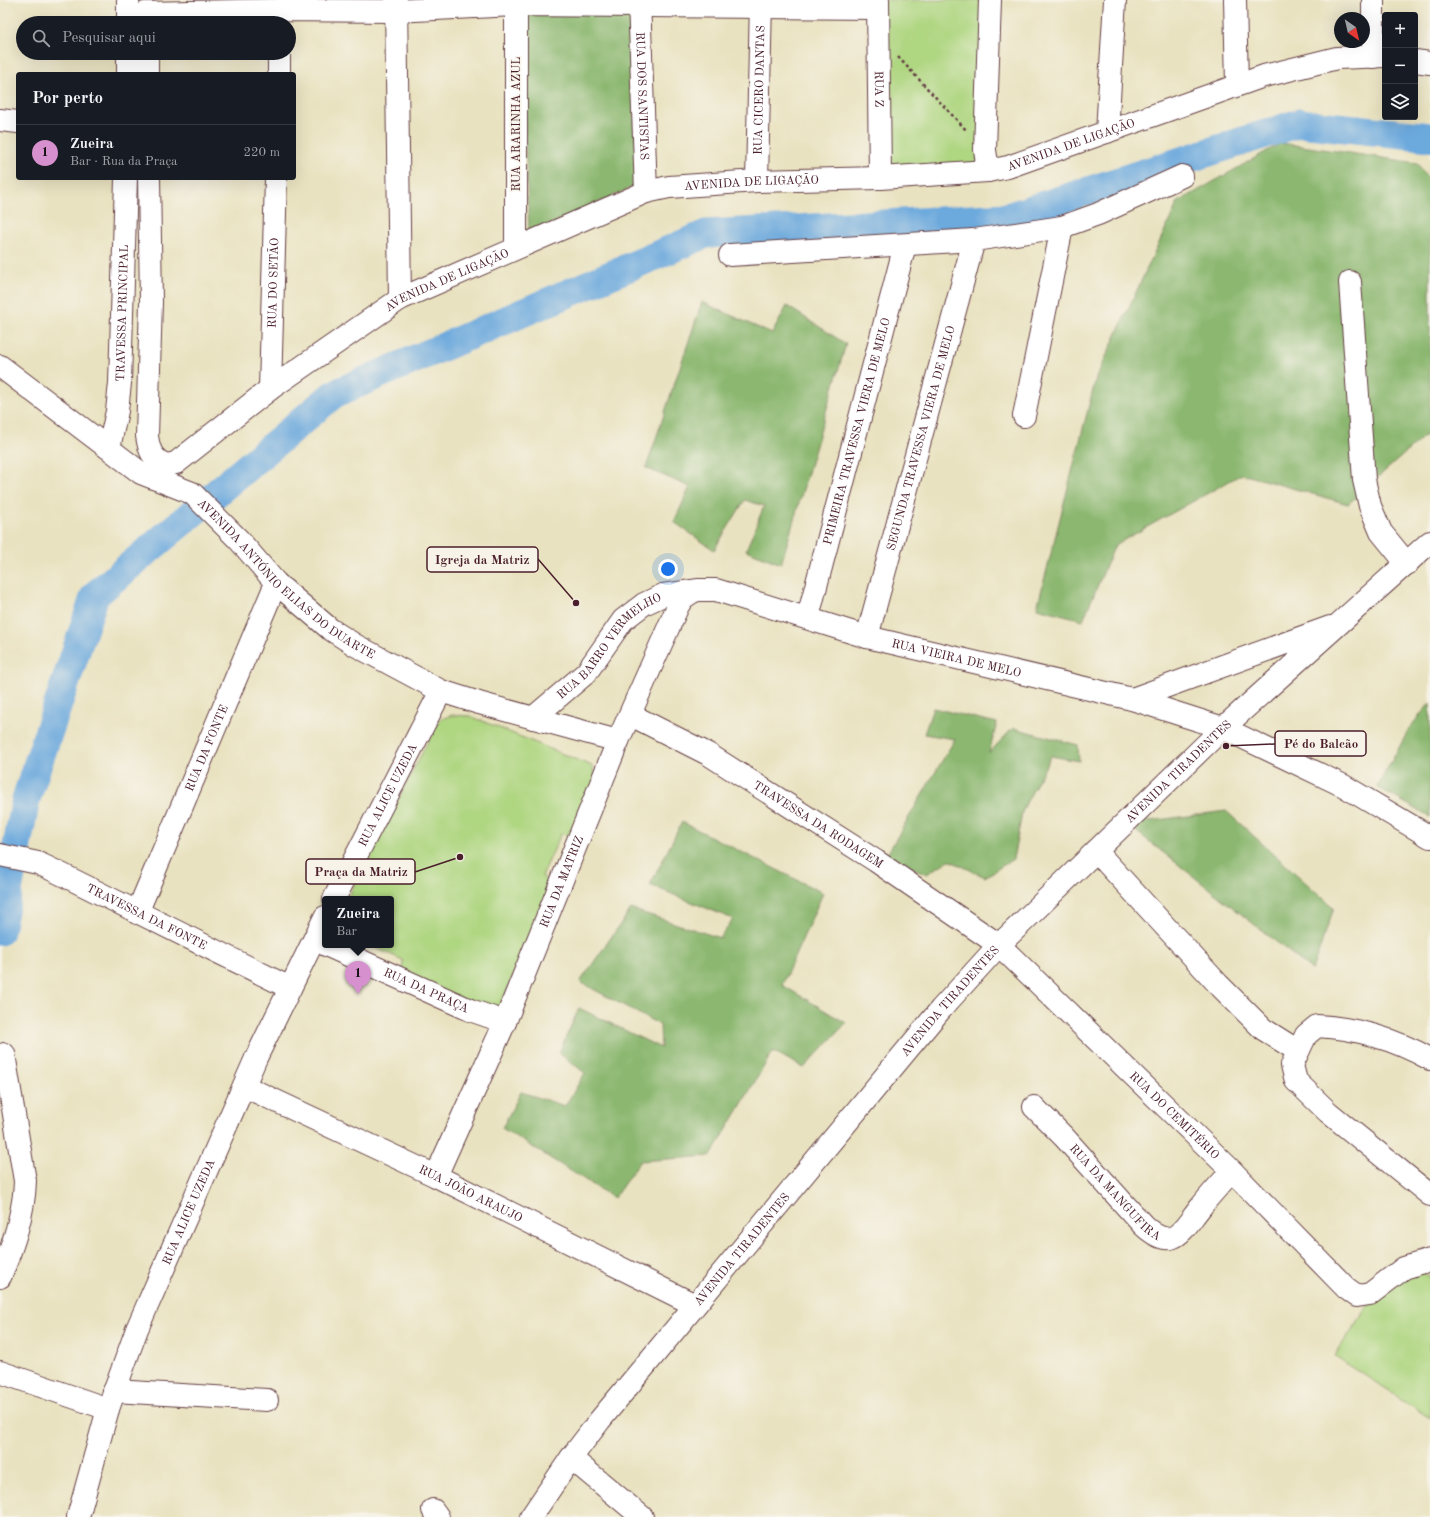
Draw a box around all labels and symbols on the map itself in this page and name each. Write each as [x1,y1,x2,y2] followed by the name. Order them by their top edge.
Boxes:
[1334,12,1370,48] north arrow
[753,25,767,155] street label: RUA CICERO DANTAS
[633,32,650,160] street label: RUA DOS SANTISTAS
[511,57,523,191] street label: RUA ARARINHA AZUL
[872,71,884,108] street label: RUA Z
[1006,117,1137,174] street label: AVENIDA DE LIGAÇÃO
[684,172,819,193] street label: AVENIDA DE LIGAÇÃO
[266,238,281,328] street label: RUA DO SETÃO
[115,244,131,382] street label: TRAVESSA PRINCIPAL
[383,247,511,315] street label: AVENIDA DE LIGAÇÃO
[822,317,893,546] street label: PRIMEIRA TRAVESSA VIERA DE MELO
[886,325,958,552] street label: SEGUNDA TRAVESSA VIERA DE MELO
[195,497,377,661] street label: AVENIDA ANTÓNIO ELIAS DO DUARTE
[427,547,538,572] callout: Igreja da Matriz
[435,554,529,567] text: Igreja da Matriz
[658,559,678,579] your location
[555,592,663,702] street label: RUA BARRO VERMELHO
[890,638,1022,680] street label: RUA VIEIRA DE MELO
[184,703,231,793] street label: RUA DA FONTE
[1124,718,1234,826] street label: AVENIDA TIRADENTES
[1275,731,1366,756] callout: Pé do Balcão
[1284,738,1358,751] text: Pé do Balcão
[357,742,420,849] street label: RUA ALICE UZEDA
[751,779,885,871] street label: TRAVESSA DA RODAGEM
[539,834,586,930] street label: RUA DA MATRIZ
[306,859,415,884] callout: Praça da Matriz
[314,866,408,879] text: Praça da Matriz
[84,883,208,953] street label: TRAVESSA DA FONTE
[899,944,1002,1059] street label: AVENIDA TIRADENTES
[345,961,371,994] pin: 1
[381,967,470,1016] street label: RUA DA PRAÇA
[1127,1070,1221,1162] street label: RUA DO CEMITÉRIO
[1067,1143,1162,1243] street label: RUA DA MANGUFIRA
[161,1158,218,1267] street label: RUA ALICE UZEDA
[417,1164,524,1225] street label: RUA JOÃO ARAUJO
[692,1191,792,1308] street label: AVENIDA TIRADENTES

